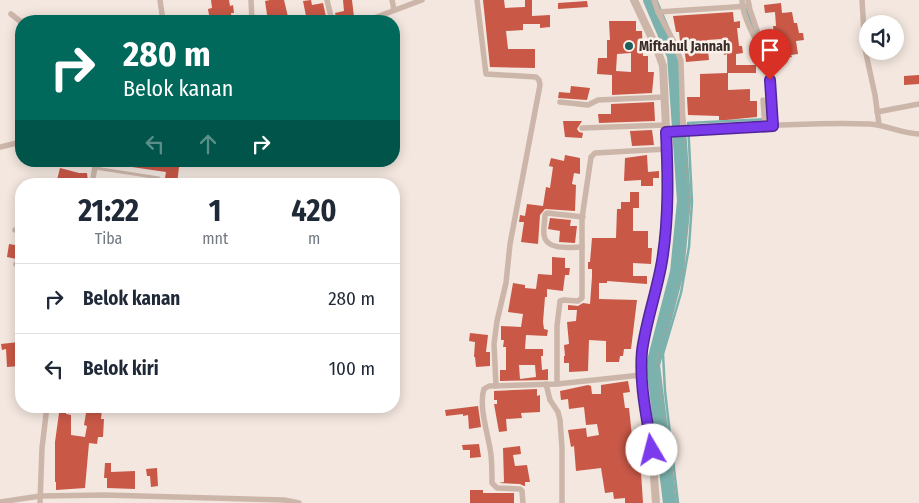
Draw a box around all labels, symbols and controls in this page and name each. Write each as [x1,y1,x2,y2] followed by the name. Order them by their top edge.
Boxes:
[859,15,904,60] map controls
[859,15,904,60] button: sound
[749,29,791,80] pin
[123,33,211,75] text: 280 m
[40,35,105,100] icon: right
[756,36,784,64] icon: arrive
[639,38,730,55] place label: Miftahul Jannah
[623,40,635,52] marker: Miftahul Jannah
[123,75,233,102] text: Belok kanan
[141,130,169,158] icon: left
[194,130,222,158] icon: ahead
[247,130,275,158] icon: right
[78,193,139,229] text: 21:22
[209,193,222,229] text: 1
[291,193,337,229] text: 420
[95,229,122,248] text: Tiba
[202,229,228,248] text: mnt
[308,229,320,248] text: m
[40,285,68,313] icon: right
[83,287,180,310] text: Belok kanan
[328,287,375,310] text: 280 m
[40,355,68,383] icon: left
[83,357,159,380] text: Belok kiri
[329,357,375,380] text: 100 m
[625,423,677,475] position arrow

